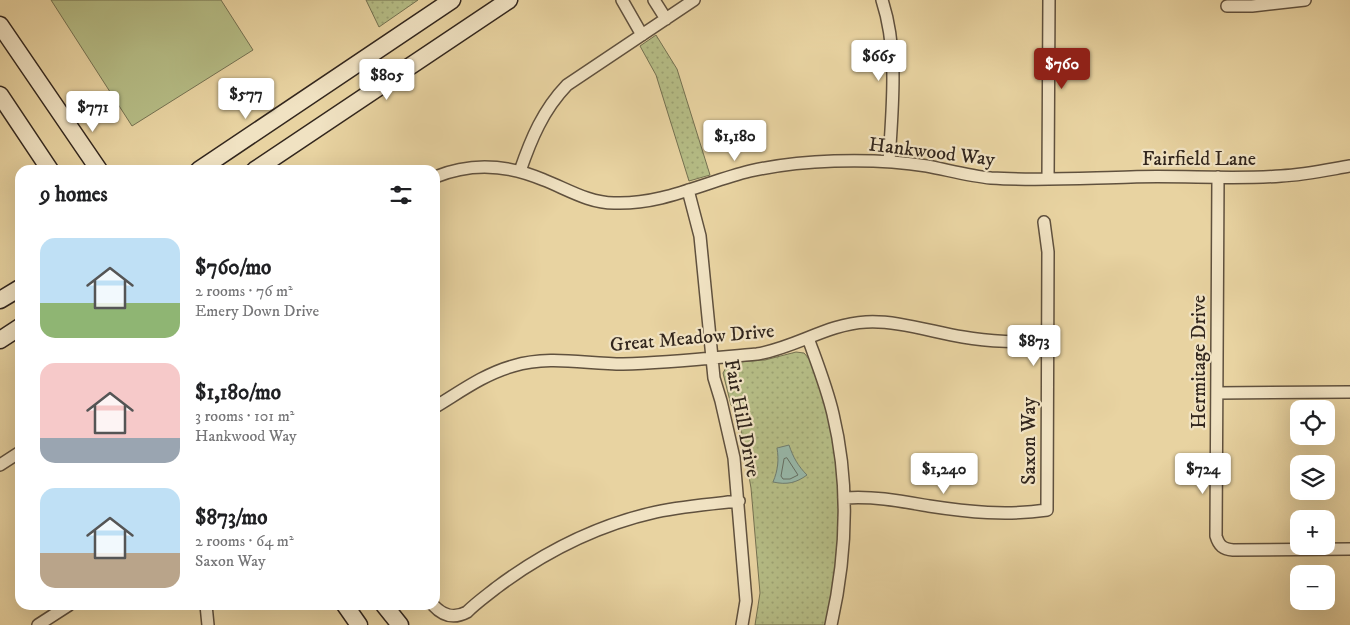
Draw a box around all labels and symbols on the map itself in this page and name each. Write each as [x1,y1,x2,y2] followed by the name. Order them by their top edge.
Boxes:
[849,39,909,82] pin: $665
[1032,48,1092,90] pin: $760
[357,58,417,101] pin: $805
[216,78,276,120] pin: $577
[63,90,123,133] pin: $771
[694,120,776,162] pin: $1,180
[867,132,997,173] street label: Hankwood Way
[1142,147,1256,172] street label: Fairfield Lane
[1187,295,1212,429] street label: Hermitage Drive
[609,319,775,358] street label: Great Meadow Drive
[1004,324,1064,367] pin: $873
[718,357,765,479] street label: Fair Hill Drive
[1017,396,1042,485] street label: Saxon Way
[903,452,985,495] pin: $1,240
[1173,452,1233,495] pin: $724

